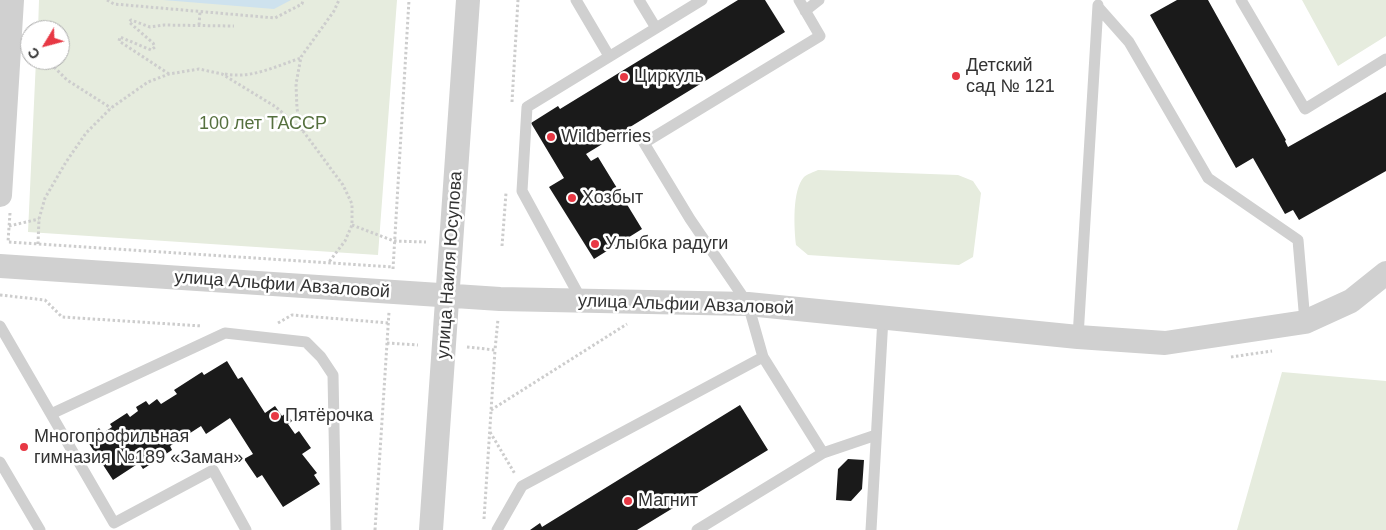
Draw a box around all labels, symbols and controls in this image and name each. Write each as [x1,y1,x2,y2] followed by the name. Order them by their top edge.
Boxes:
[20,20,70,70] north arrow
[24,45,43,62] text: С
[966,55,1055,98] place label: Детский сад № 121
[634,66,704,88] place label: Циркуль
[950,70,962,82] marker: Детский сад № 121
[618,71,630,83] marker: Циркуль
[199,113,327,135] park label: 100 лет ТАССР
[561,126,651,148] place label: Wildberries
[545,131,557,143] marker: Wildberries
[433,170,467,360] street label: улица Наиля Юсупова
[582,187,643,209] place label: Хозбыт
[566,192,578,204] marker: Хозбыт
[605,233,728,255] place label: Улыбка радуги
[589,238,601,250] marker: Улыбка радуги
[173,267,391,303] street label: улица Альфии Авзаловой
[578,290,794,320] street label: улица Альфии Авзаловой
[285,405,373,427] place label: Пятёрочка
[269,410,281,422] marker: Пятёрочка
[34,426,243,468] place label: Многопрофильная гимназия №189 «Заман»
[18,441,30,453] marker: Многопрофильная гимназия №189 «Заман»
[638,490,698,512] place label: Магнит
[622,495,634,507] marker: Магнит

